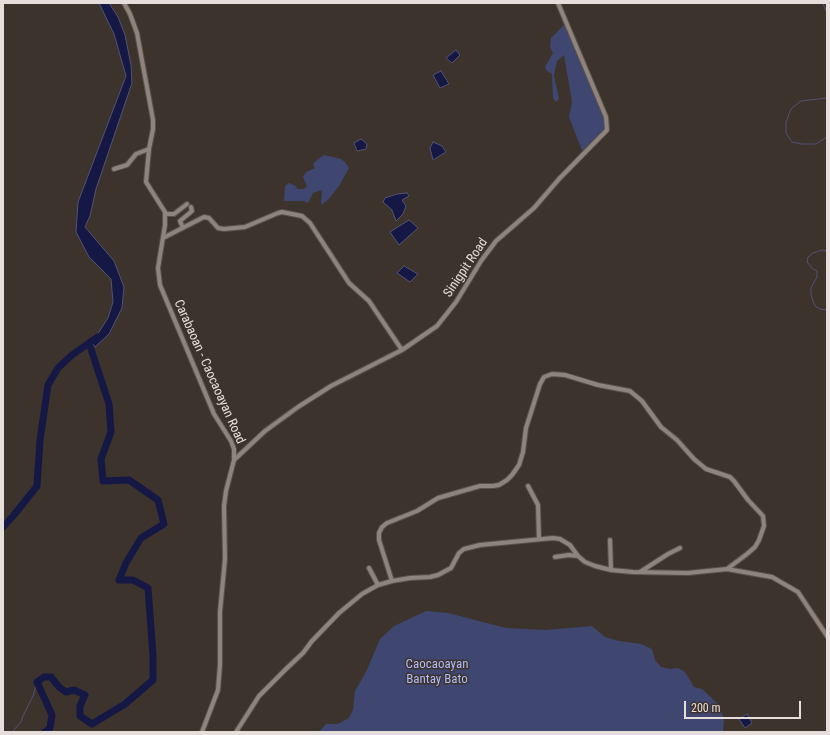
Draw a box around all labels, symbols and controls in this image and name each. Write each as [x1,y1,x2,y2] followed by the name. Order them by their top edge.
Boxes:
[441,236,491,300] street label: Sinigpit Road
[170,297,248,447] street label: Carabaoan - Caocaoayan Road
[406,657,468,688] park label: Caocaoayan Bantay Bato
[686,693,803,719] scale bar
[691,701,721,715] text: 200 m

